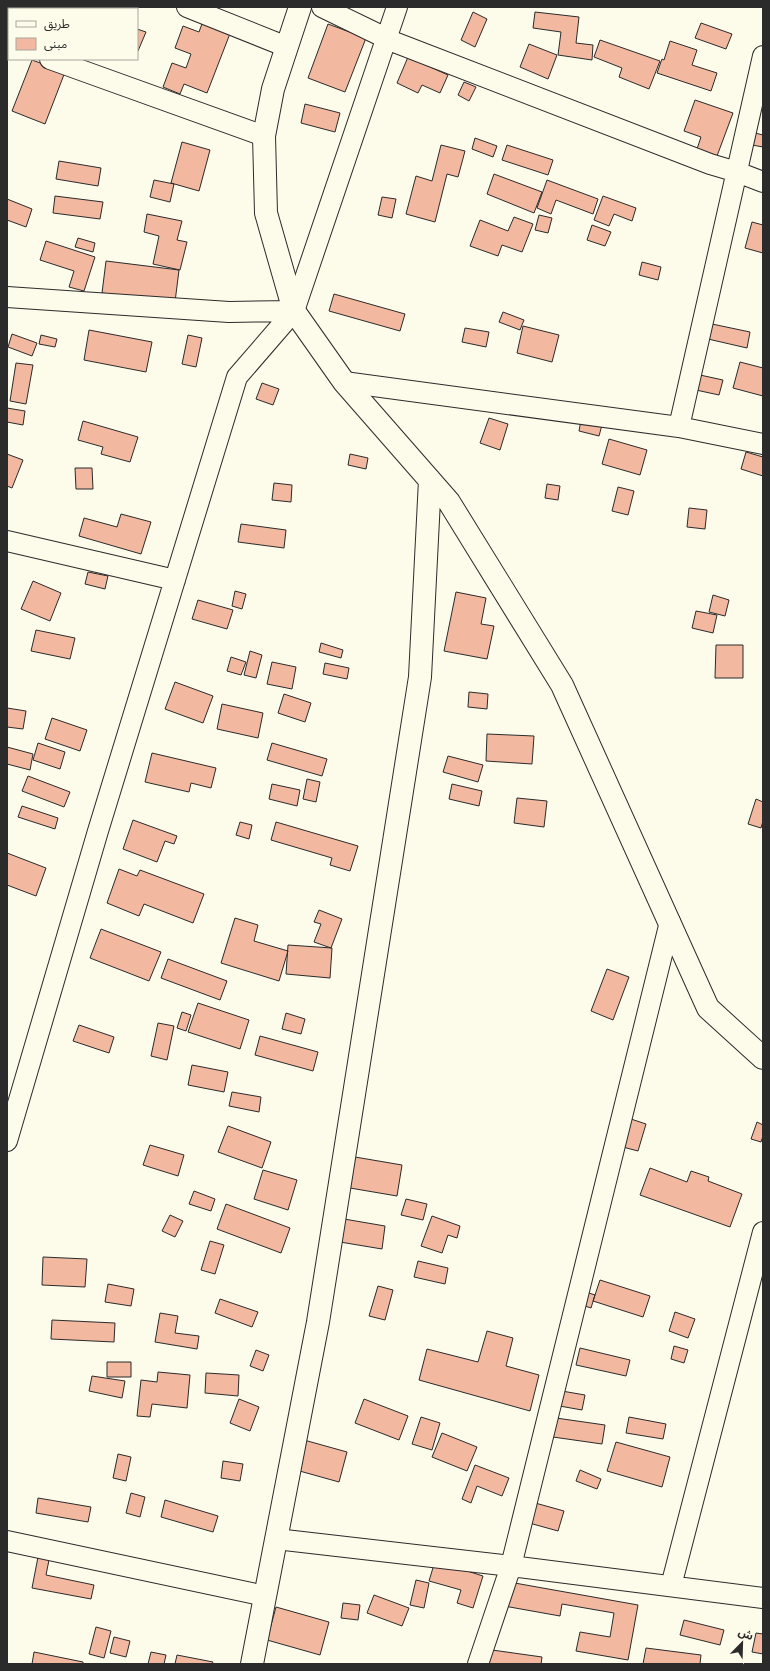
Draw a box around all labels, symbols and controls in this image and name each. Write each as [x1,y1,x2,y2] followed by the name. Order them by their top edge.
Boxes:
[8,8,138,60] legend
[44,17,70,32] text: طريق
[44,37,67,52] text: مبنى
[722,1623,762,1663] north arrow
[736,1625,755,1643] text: ش

